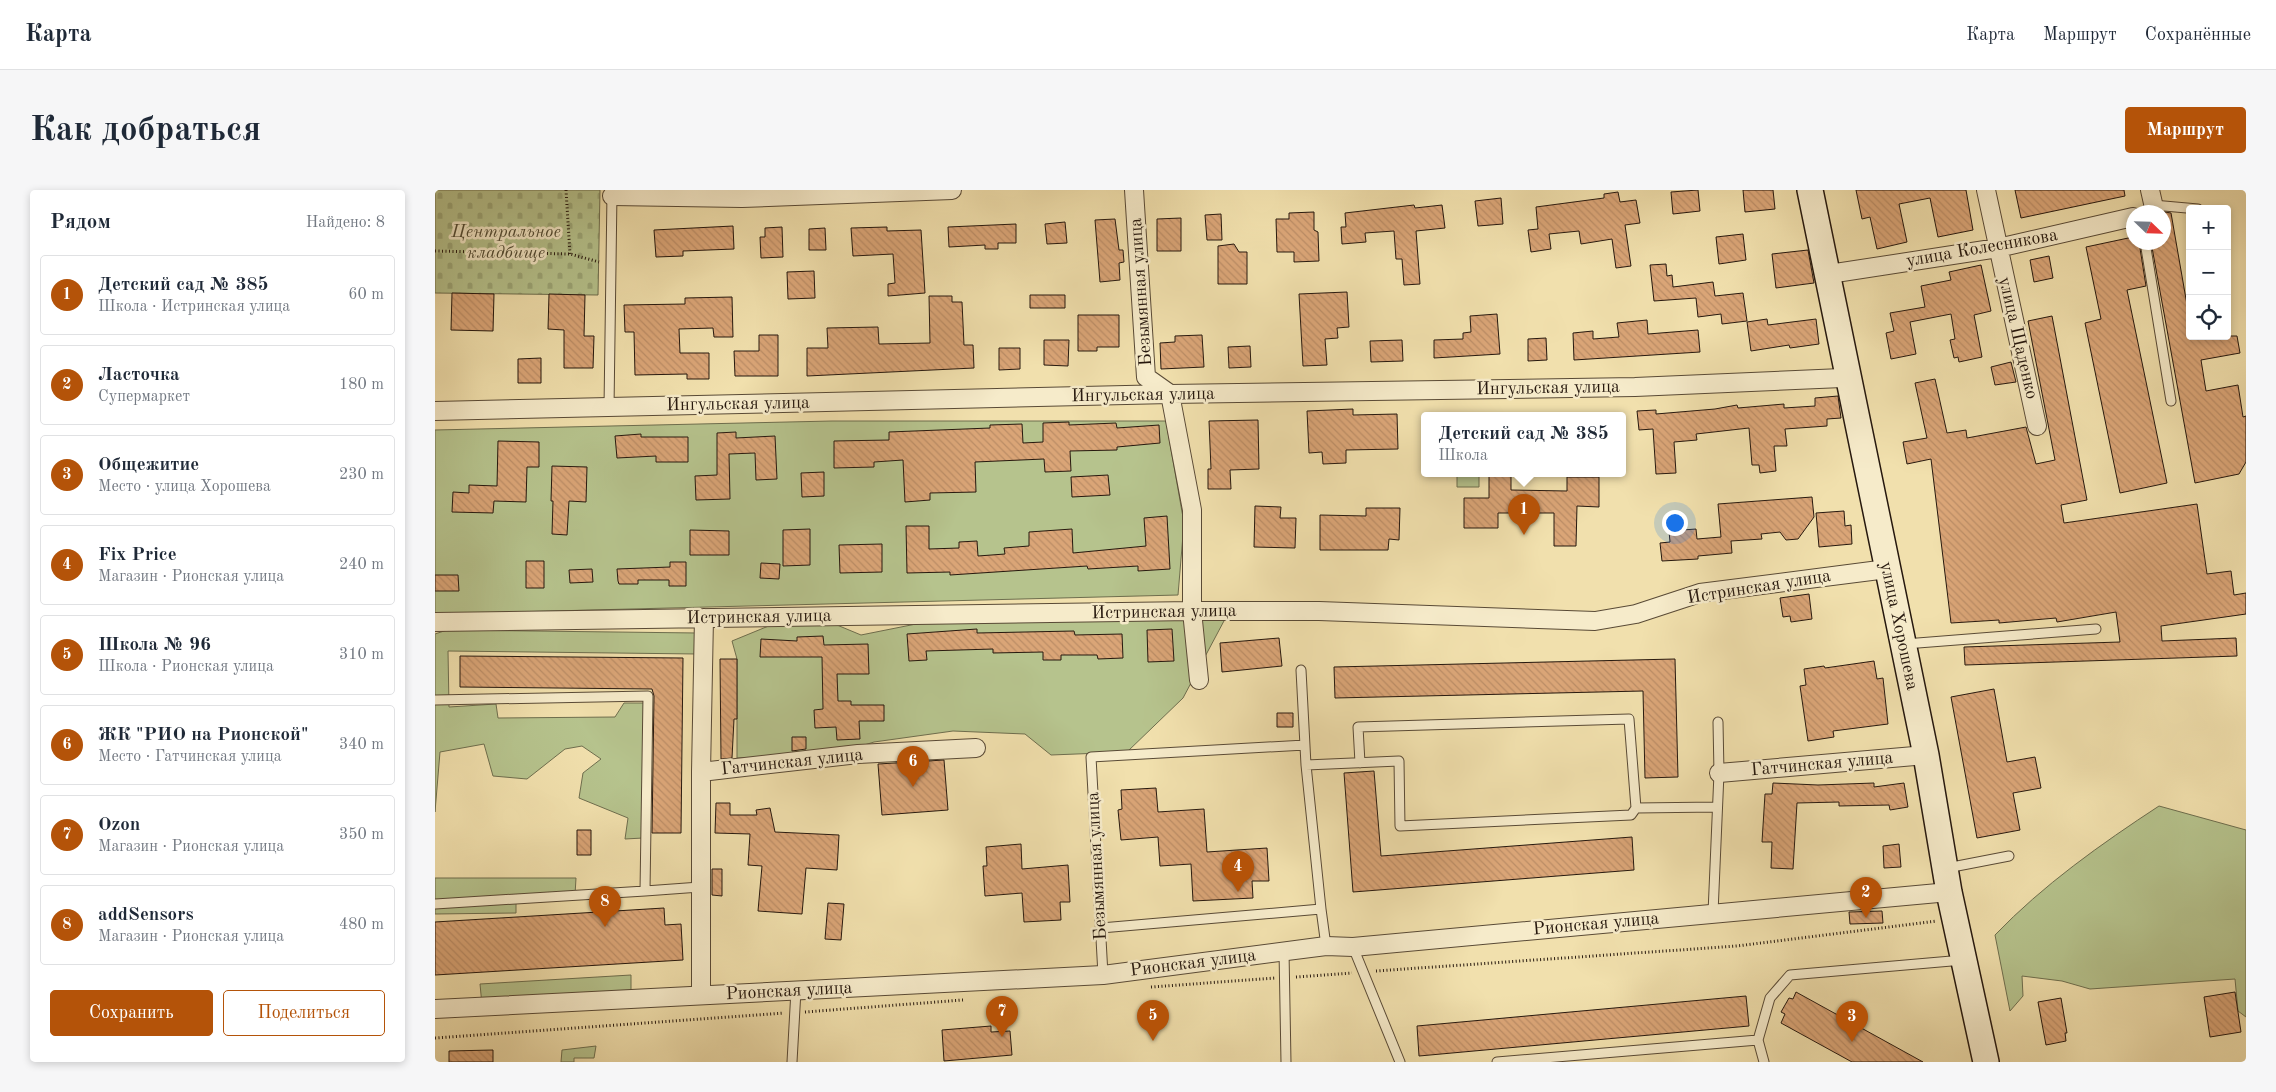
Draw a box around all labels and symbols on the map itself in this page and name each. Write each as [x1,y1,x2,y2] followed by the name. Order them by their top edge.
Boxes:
[2126,205,2171,250] north arrow
[1127,217,1155,367] street label: Безымянная улица
[450,223,561,262] park label: Центральное кладбище
[1905,226,2059,270] street label: улица Колесникова
[1995,275,2041,401] street label: улица Щаденко
[1476,378,1620,398] street label: Ингульская улица
[1071,385,1215,405] street label: Ингульская улица
[666,394,810,414] street label: Ингульская улица
[1508,494,1540,535] pin: 1
[1662,510,1688,536] your location
[1877,560,1921,692] street label: улица Хорошева
[1686,567,1832,607] street label: Истринская улица
[1091,602,1237,622] street label: Истринская улица
[686,607,832,627] street label: Истринская улица
[720,746,864,778] street label: Гатчинская улица
[897,746,929,787] pin: 6
[1750,749,1894,779] street label: Гатчинская улица
[1084,791,1110,941] street label: Безымянная улица
[1222,851,1254,892] pin: 4
[1850,877,1882,918] pin: 2
[589,886,621,927] pin: 8
[1532,909,1660,938] street label: Рионская улица
[1129,946,1257,980] street label: Рионская улица
[725,979,853,1003] street label: Рионская улица
[986,996,1018,1037] pin: 7
[1137,1000,1169,1041] pin: 5
[1836,1001,1868,1042] pin: 3

